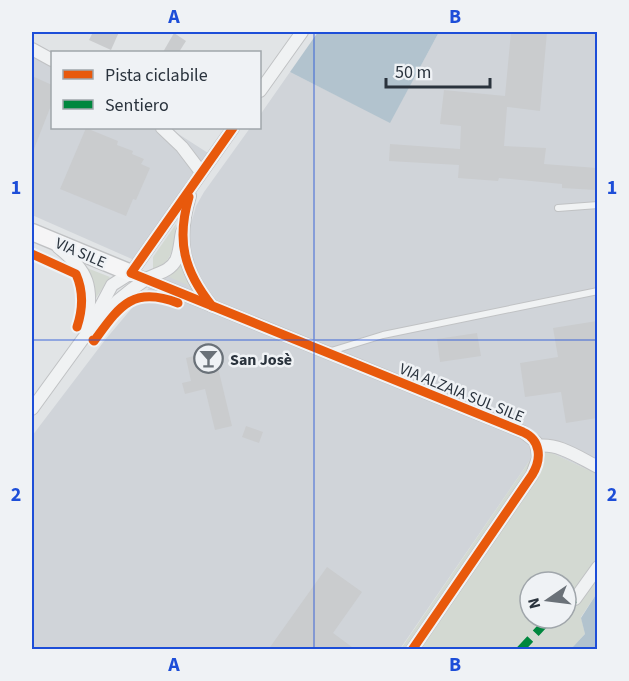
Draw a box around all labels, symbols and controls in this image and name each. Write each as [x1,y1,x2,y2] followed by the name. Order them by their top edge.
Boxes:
[167,3,180,31] text: A
[449,3,461,31] text: B
[51,51,261,129] legend
[386,51,490,89] scale bar
[395,60,431,85] text: 50 m
[105,63,208,88] text: Pista ciclabile
[105,93,169,118] text: Sentiero
[11,174,21,202] text: 1
[607,174,617,202] text: 1
[52,232,109,273] street label: VIA SILE
[193,343,225,375] bar icon: San Josè
[230,349,292,371] place label: San Josè
[396,358,527,428] street label: VIA ALZAIA SUL SILE
[11,481,21,509] text: 2
[607,481,617,509] text: 2
[518,570,578,630] north arrow
[522,596,546,611] text: N
[167,651,180,679] text: A
[449,651,461,679] text: B

